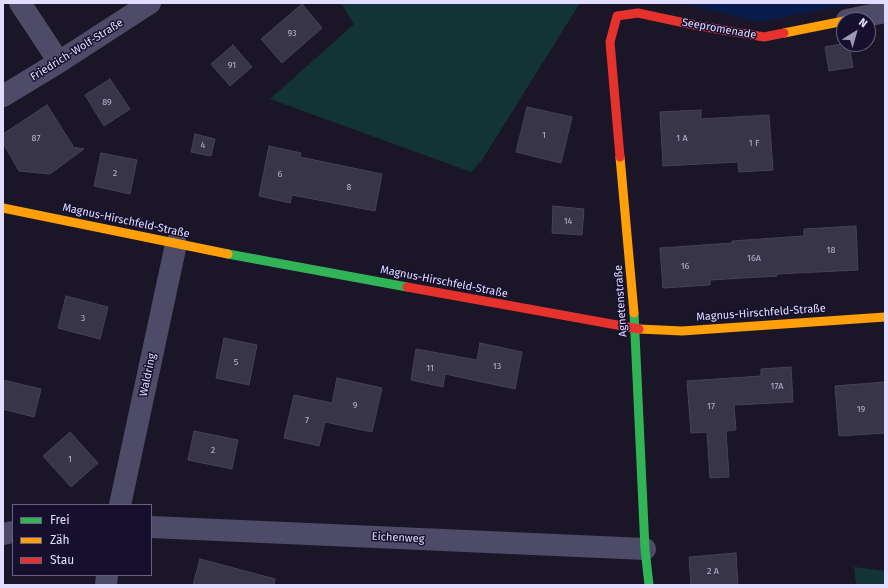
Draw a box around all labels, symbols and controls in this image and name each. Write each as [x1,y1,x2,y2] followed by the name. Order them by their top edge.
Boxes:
[836,12,876,52] north arrow
[856,15,870,30] text: N
[28,16,126,84] street label: Friedrich-Wolf-Straße
[681,16,757,42] street label: Seepromenade
[287,28,297,38] house number: 93
[228,60,236,70] house number: 91
[102,97,112,107] house number: 89
[542,130,546,140] house number: 1
[32,133,40,143] house number: 87
[676,133,688,143] house number: 1 A
[749,138,759,148] house number: 1 F
[201,140,205,150] house number: 4
[113,168,117,178] house number: 2
[278,169,282,179] house number: 6
[347,182,351,192] house number: 8
[61,201,191,241] street label: Magnus-Hirschfeld-Straße
[564,216,572,226] house number: 14
[827,245,835,255] house number: 18
[747,253,761,263] house number: 16A
[681,261,689,271] house number: 16
[379,263,509,301] street label: Magnus-Hirschfeld-Straße
[612,265,630,337] street label: Agnetenstraße
[696,302,826,324] street label: Magnus-Hirschfeld-Straße
[81,313,85,323] house number: 3
[137,352,159,398] street label: Waldring
[234,357,238,367] house number: 5
[493,361,501,371] house number: 13
[426,363,434,373] house number: 11
[771,381,783,391] house number: 17A
[353,400,357,410] house number: 9
[707,401,715,411] house number: 17
[857,404,865,414] house number: 19
[305,415,309,425] house number: 7
[211,445,215,455] house number: 2
[68,454,72,464] house number: 1
[12,504,152,576] legend
[50,513,70,527] text: Frei
[371,530,425,546] street label: Eichenweg
[50,533,70,547] text: Zäh
[50,553,74,567] text: Stau
[707,566,719,576] house number: 2 A

